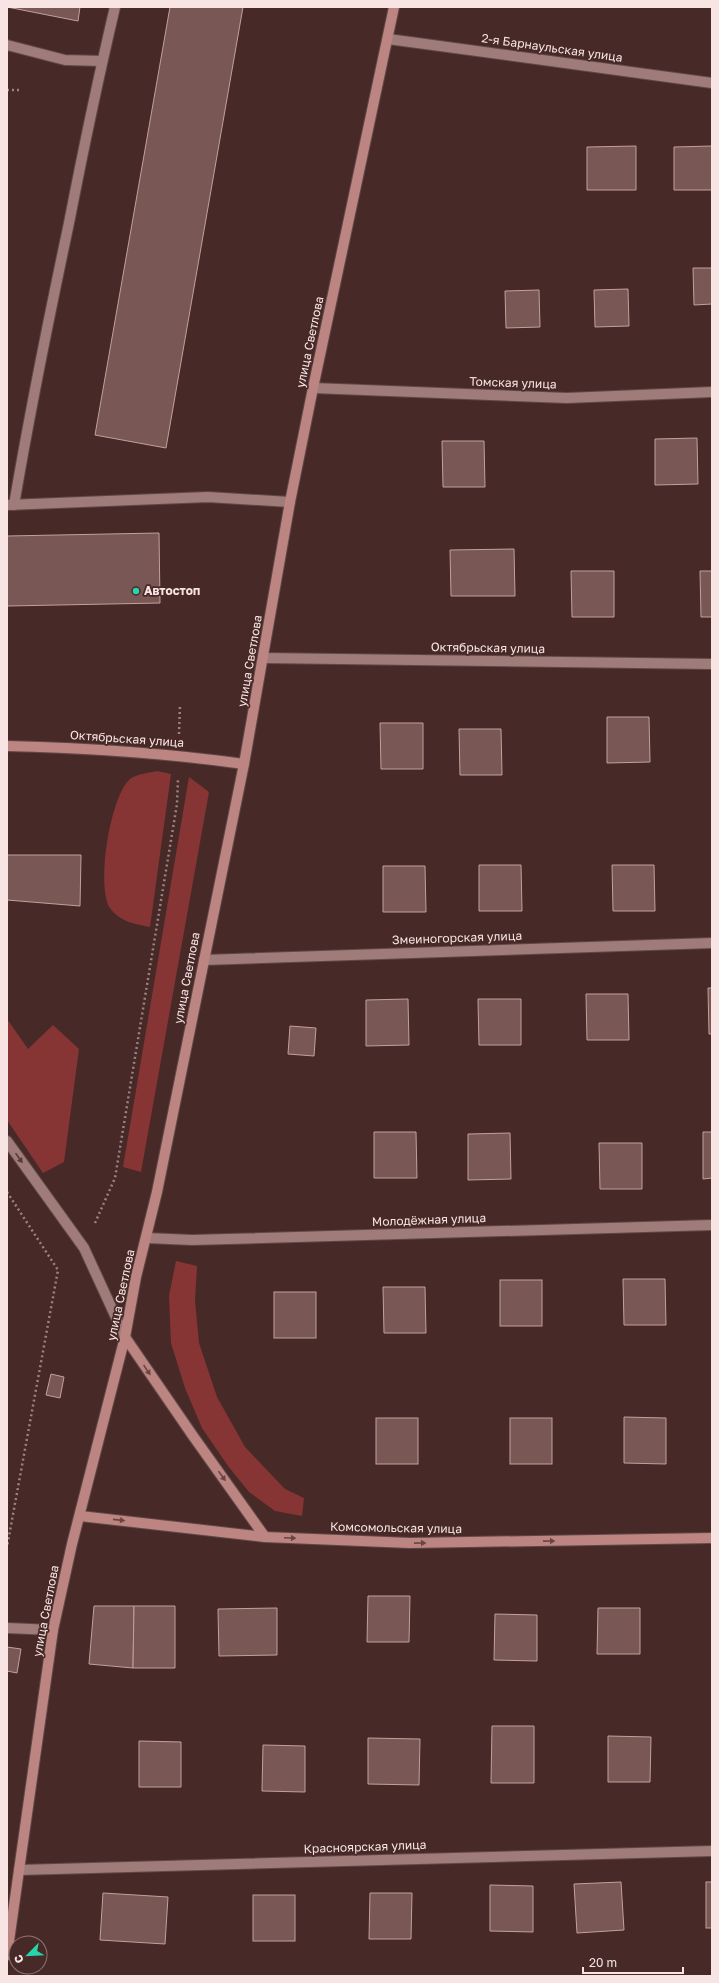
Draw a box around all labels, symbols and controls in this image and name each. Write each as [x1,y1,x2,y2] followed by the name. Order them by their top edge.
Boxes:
[481,30,624,65] street label: 2-я Барнаульская улица
[292,295,327,389] street label: улица Светлова
[469,373,557,392] street label: Томская улица
[144,583,200,598] place label: Автостоп
[131,586,141,596] marker: Автостоп
[234,614,265,708] street label: улица Светлова
[431,639,545,656] street label: Октябрьская улица
[69,727,185,750] street label: Октябрьская улица
[392,928,522,947] street label: Змеиногорская улица
[170,931,203,1025] street label: улица Светлова
[15,1153,23,1163] one-way arrow
[372,1210,486,1229] street label: Молодёжная улица
[103,1248,138,1342] street label: улица Светлова
[143,1364,151,1375] one-way arrow
[217,1471,226,1482] one-way arrow
[113,1516,125,1523] one-way arrow
[330,1519,462,1536] street label: Комсомольская улица
[284,1534,296,1541] one-way arrow
[543,1538,556,1544] one-way arrow
[414,1540,427,1546] one-way arrow
[29,1564,62,1658] street label: улица Светлова
[303,1837,427,1856] street label: Красноярская улица
[8,1935,48,1975] north arrow
[583,1949,683,1975] scale bar
[11,1953,26,1965] text: С
[589,1955,617,1970] text: 20 m

